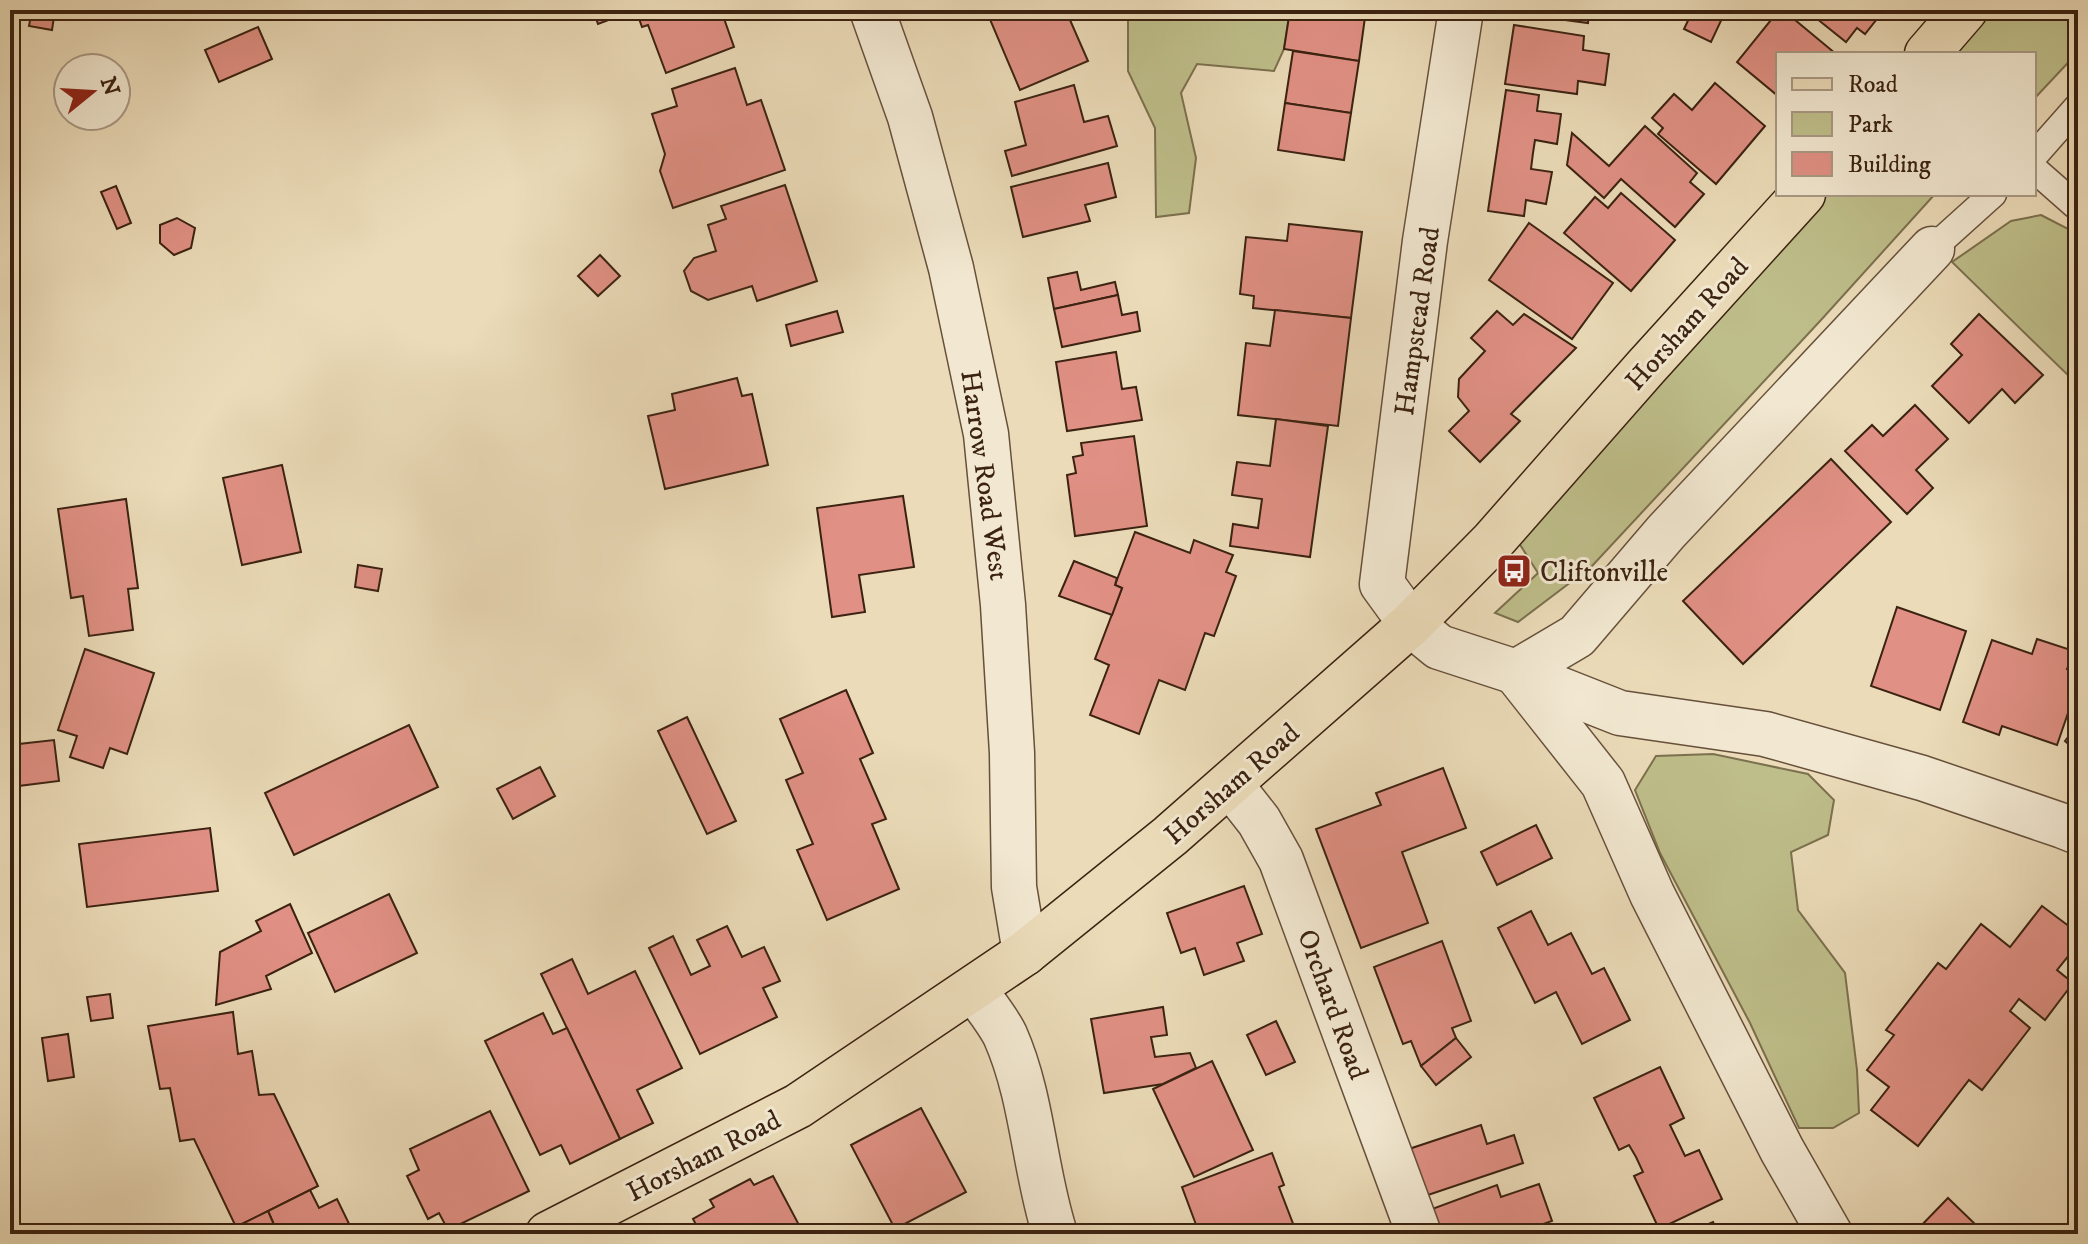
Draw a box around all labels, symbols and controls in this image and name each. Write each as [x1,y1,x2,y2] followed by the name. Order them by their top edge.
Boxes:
[52,52,132,132] north arrow
[1776,52,2036,196] legend
[1848,70,1898,100] text: Road
[94,74,125,99] text: N
[1848,110,1893,140] text: Park
[1848,150,1931,180] text: Building
[1387,225,1448,418] street label: Hampstead Road
[1618,250,1756,398] street label: Horsham Road
[952,368,1017,583] street label: Harrow Road West
[1495,552,1533,590] bus stop icon: Cliftonville
[1540,555,1668,590] place label: Cliftonville
[1157,716,1307,852] street label: Horsham Road
[1289,925,1376,1084] street label: Orchard Road
[621,1103,786,1210] street label: Horsham Road

